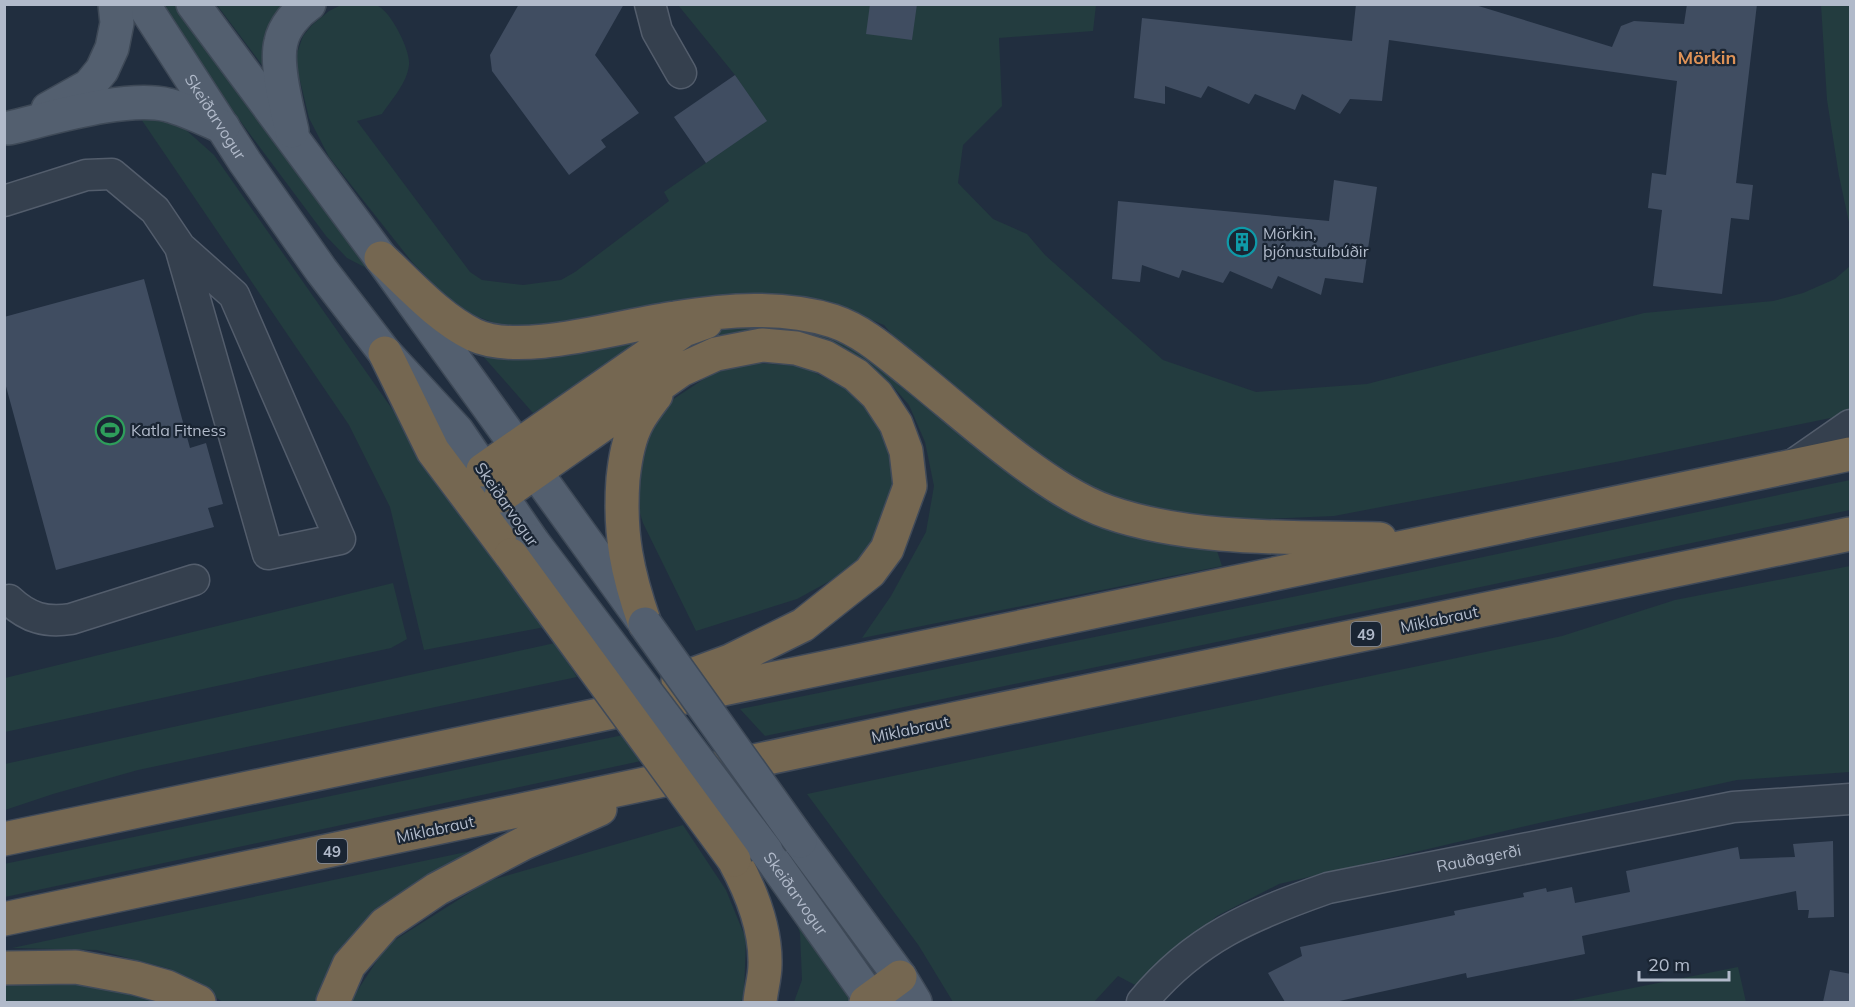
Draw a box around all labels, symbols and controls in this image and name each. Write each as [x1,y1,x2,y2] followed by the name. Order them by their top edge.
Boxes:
[1678,46,1736,69] district label: Mörkin
[181,70,251,163] street label: Skeiðarvogur
[1263,223,1369,261] place label: Mörkin, þjónustuíbúðir
[1226,226,1258,258] building icon: Mörkin, þjónustuíbúðir
[94,414,126,446] sports icon: Katla Fitness
[131,420,226,440] place label: Katla Fitness
[471,458,543,550] street label: Skeiðarvogur
[1398,601,1480,637] street label: Miklabraut
[1351,622,1381,646] road number: 49
[869,711,951,747] street label: Miklabraut
[394,811,476,847] street label: Miklabraut
[317,839,347,863] road number: 49
[1435,840,1523,876] street label: Rauðagerði
[760,848,833,939] street label: Skeiðarvogur
[1639,944,1729,982] scale bar
[1648,953,1690,976] text: 20 m

